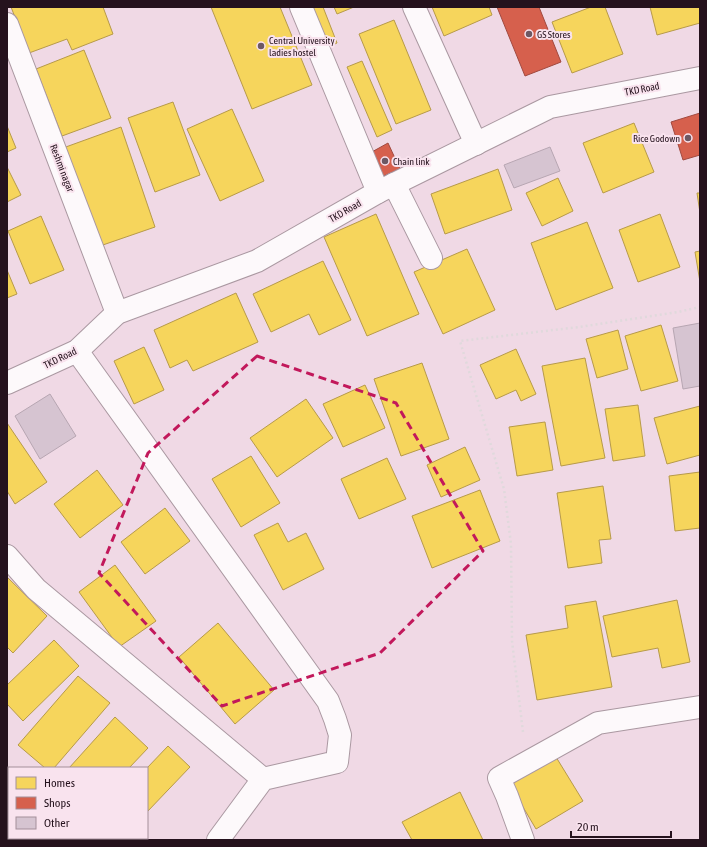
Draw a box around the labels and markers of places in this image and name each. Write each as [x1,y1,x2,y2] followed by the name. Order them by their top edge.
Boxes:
[524,29,534,39] marker: GS Stores
[537,29,571,40] place label: GS Stores
[269,35,335,58] place label: Central University ladies hostel
[256,41,266,51] marker: Central University ladies hostel
[633,133,680,144] place label: Rice Godown
[683,133,693,143] marker: Rice Godown
[380,156,390,166] marker: Chain link
[393,156,430,167] place label: Chain link

